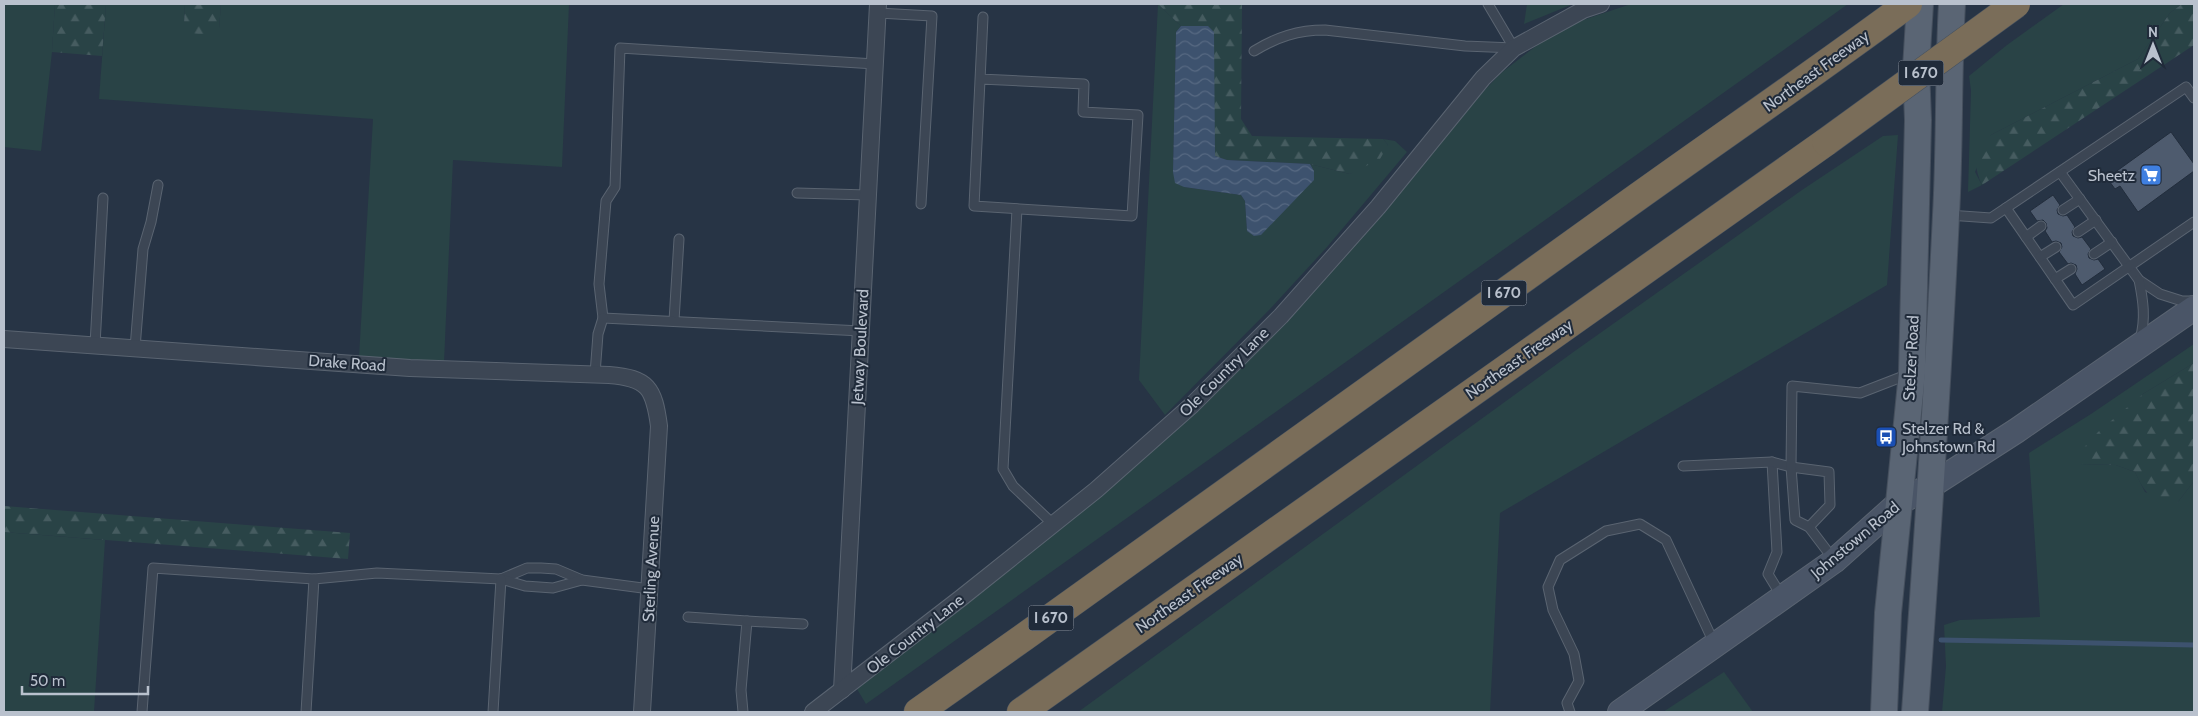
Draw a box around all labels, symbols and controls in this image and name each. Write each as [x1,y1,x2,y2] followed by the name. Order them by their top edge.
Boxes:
[2128,20,2178,70] north arrow
[2148,23,2158,41] text: N
[1759,26,1873,116] street label: Northeast Freeway
[1898,60,1944,86] road number: I 670
[2139,163,2163,187] supermarket icon: Sheetz
[2088,166,2135,185] place label: Sheetz
[1482,280,1526,306] road number: I 670
[847,289,873,406] street label: Jetway Boulevard
[1462,315,1576,403] street label: Northeast Freeway
[1899,315,1923,401] street label: Stelzer Road
[1175,323,1273,421] street label: Ole Country Lane
[308,351,386,375] street label: Drake Road
[1901,419,1995,456] place label: Stelzer Rd & Johnstown Rd
[1874,425,1898,449] bus stop icon: Stelzer Rd & Johnstown Rd
[1806,497,1903,583] street label: Johnstown Road
[639,516,663,622] street label: Sterling Avenue
[1132,549,1246,637] street label: Northeast Freeway
[863,590,967,678] street label: Ole Country Lane
[1028,606,1074,630] road number: I 670
[22,664,149,696] scale bar
[30,672,65,690] text: 50 m

